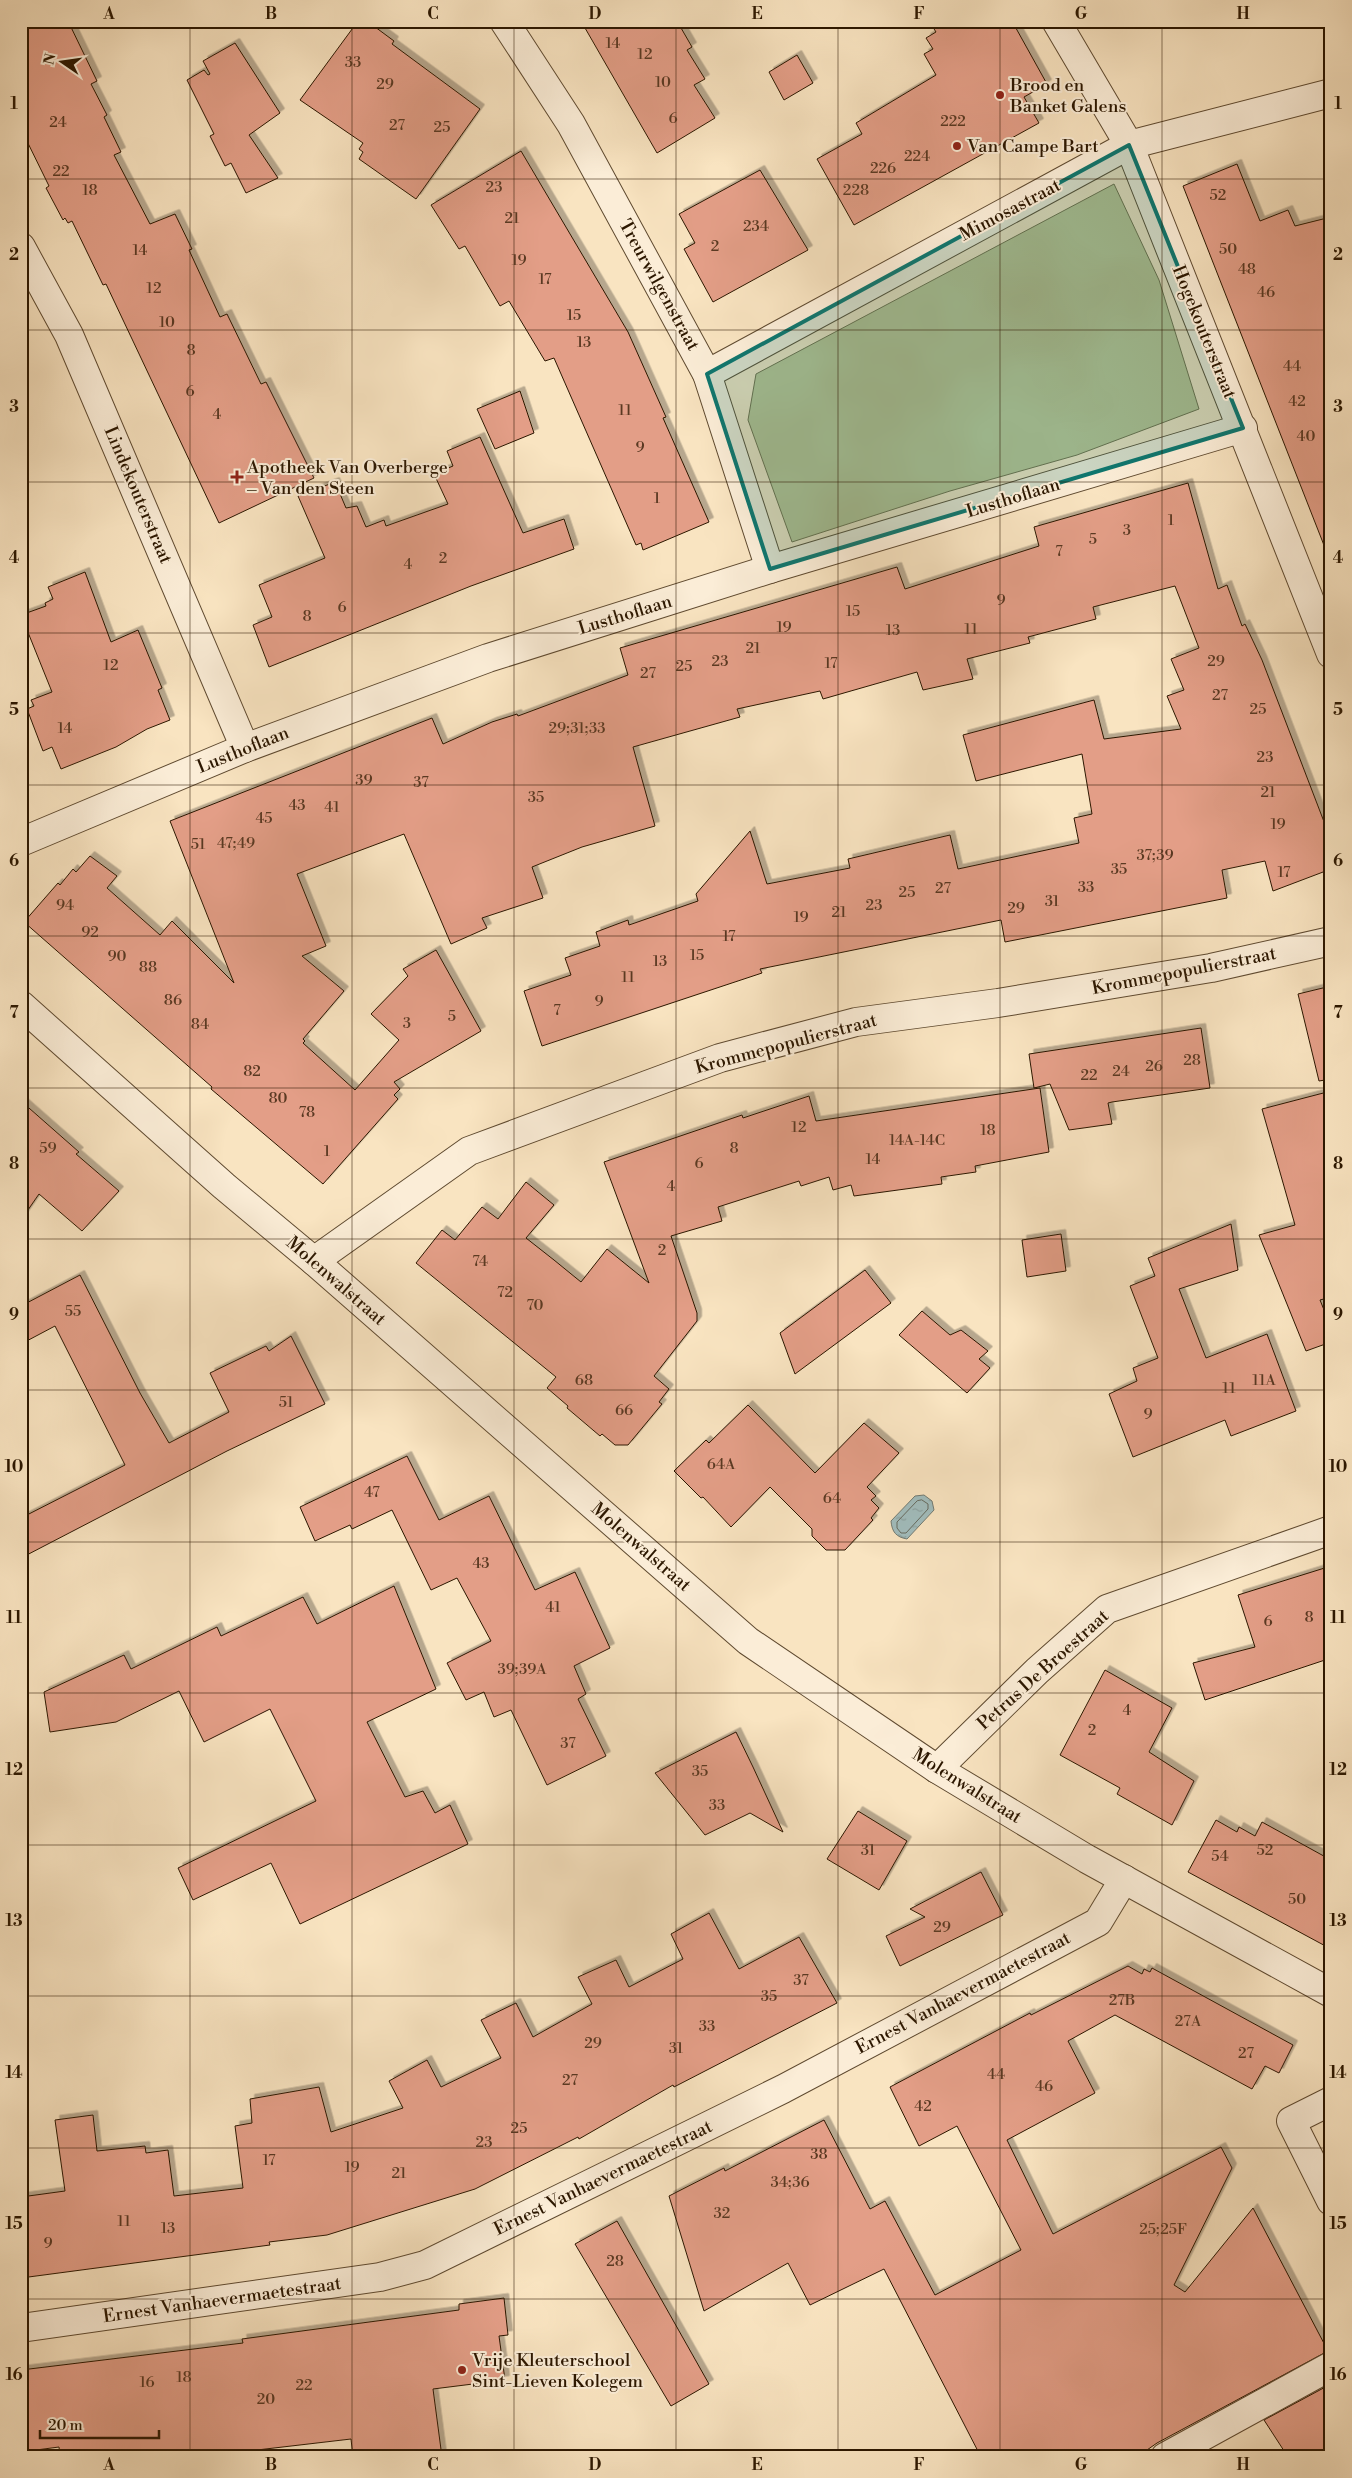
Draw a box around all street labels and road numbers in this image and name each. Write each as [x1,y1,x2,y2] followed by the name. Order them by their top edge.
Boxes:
[955,173,1065,246] street label: Mimosastraat
[613,215,705,355] street label: Treurwilgenstraat
[1167,262,1242,403] street label: Hogekouterstraat
[99,423,178,568] street label: Lindekouterstraat
[963,473,1063,523] street label: Lusthoflaan
[575,590,675,640] street label: Lusthoflaan
[194,721,293,779] street label: Lusthoflaan
[1090,942,1279,1000] street label: Krommepopulierstraat
[692,1008,880,1079] street label: Krommepopulierstraat
[281,1231,391,1331] street label: Molenwalstraat
[586,1497,696,1597] street label: Molenwalstraat
[972,1604,1114,1735] street label: Petrus De Broestraat
[908,1743,1027,1829] street label: Molenwalstraat
[851,1926,1075,2060] street label: Ernest Vanhaevermaetestraat
[490,2115,717,2241] street label: Ernest Vanhaevermaetestraat
[101,2272,343,2328] street label: Ernest Vanhaevermaetestraat

